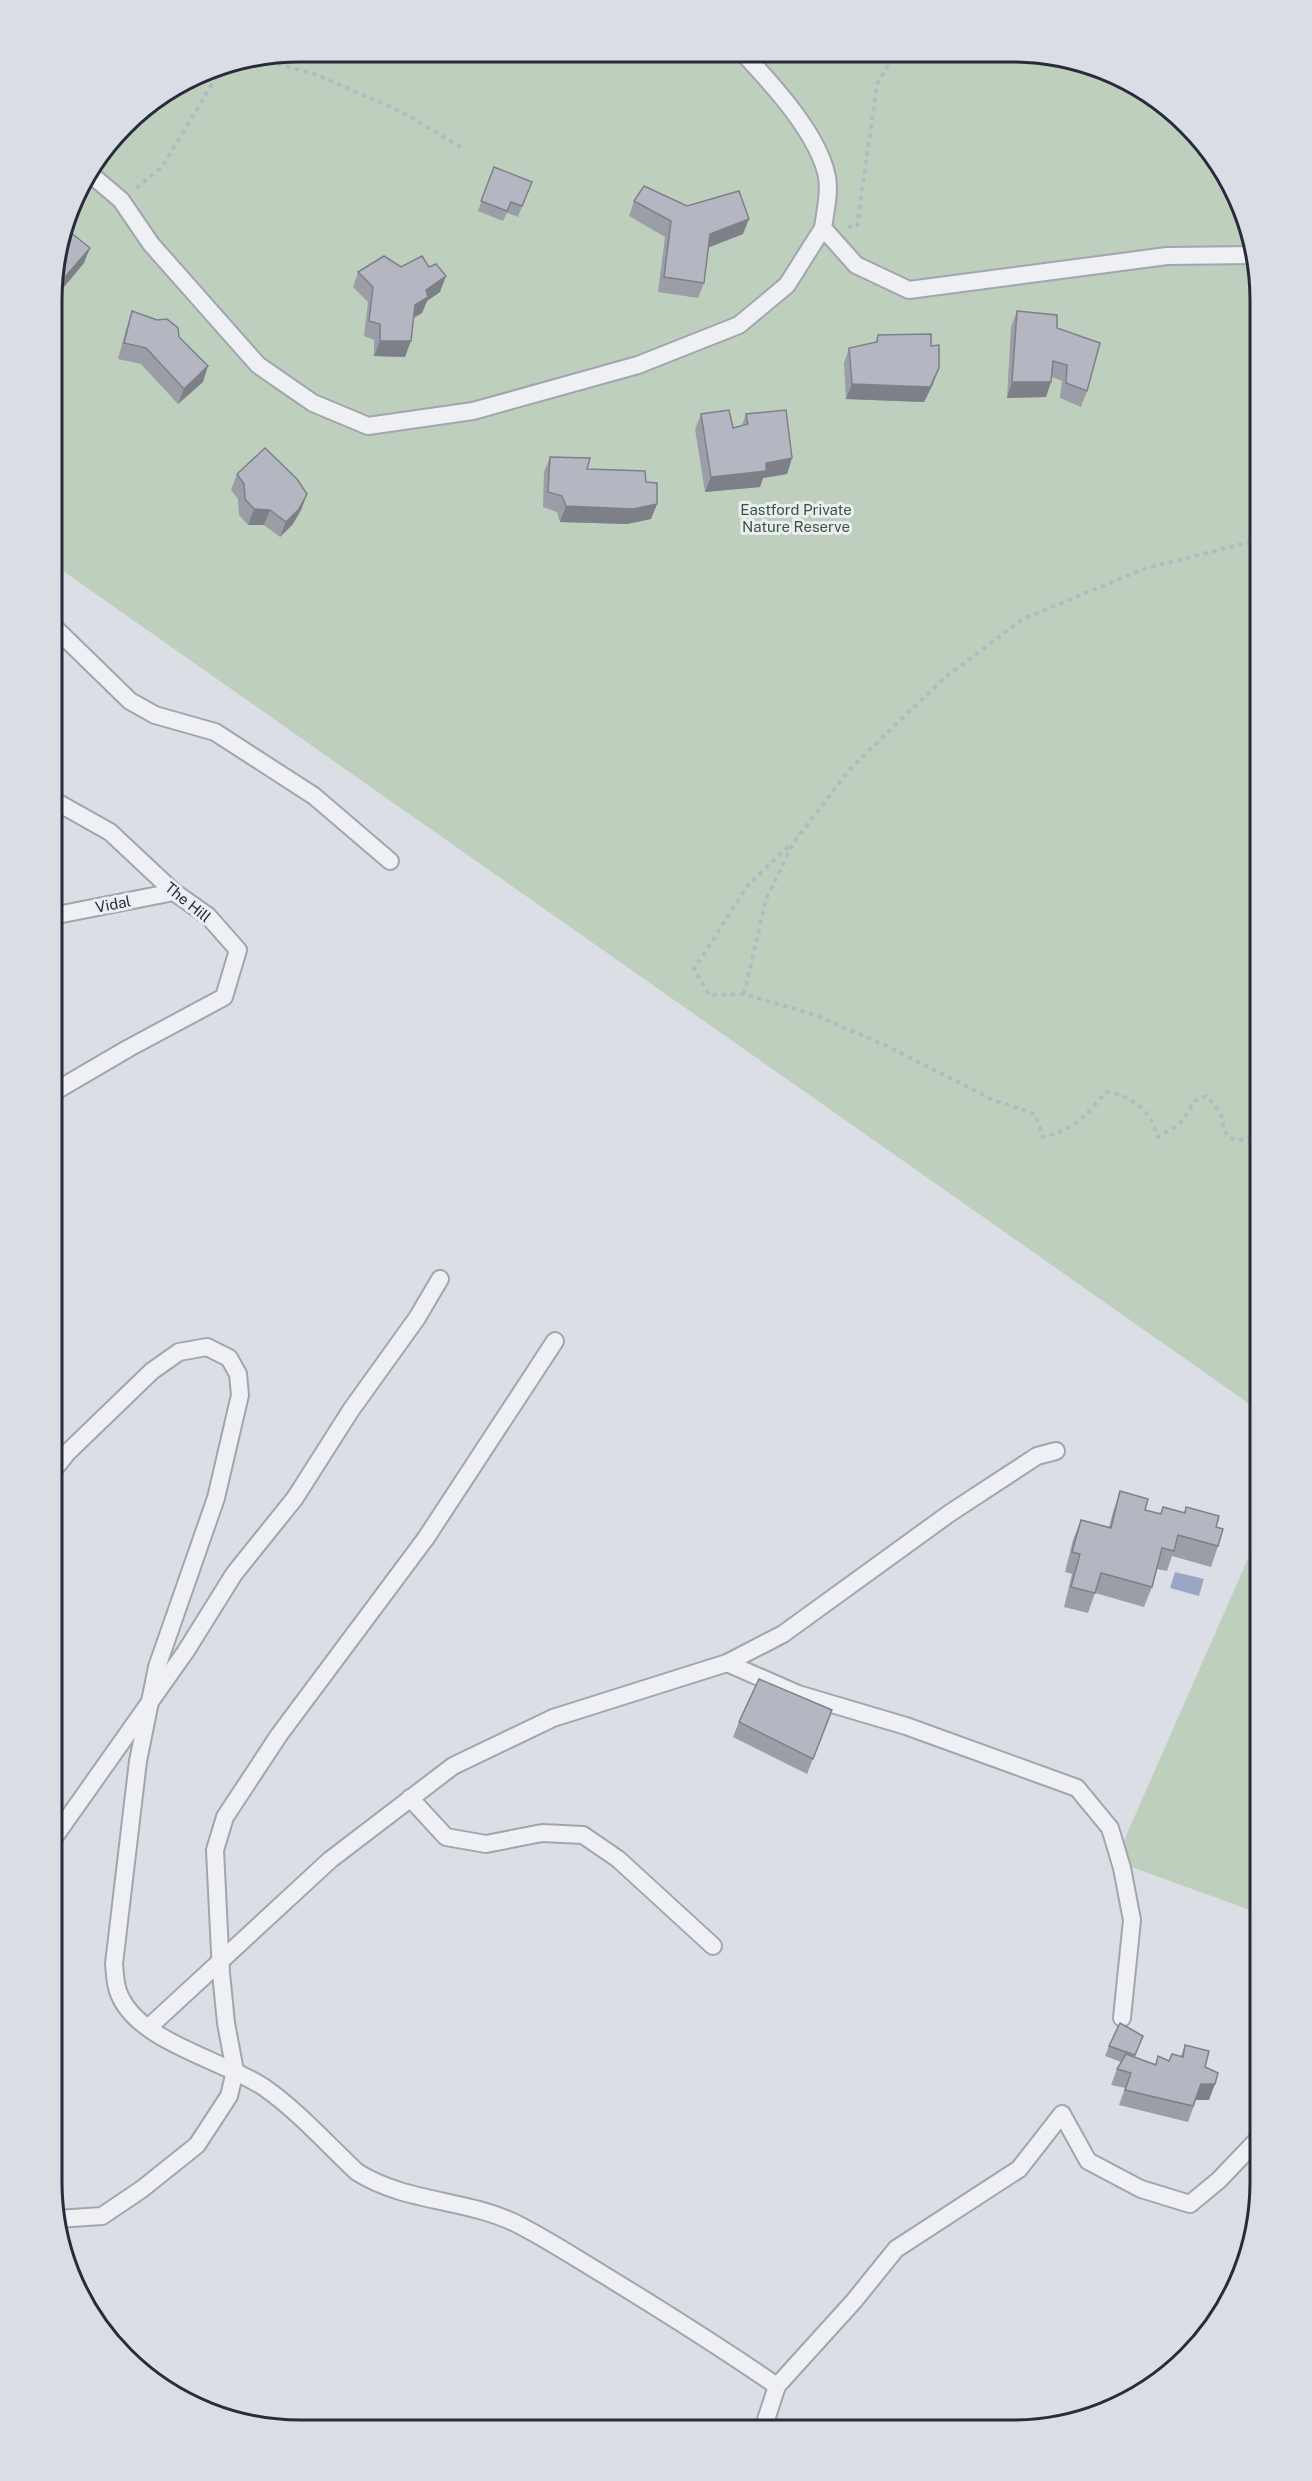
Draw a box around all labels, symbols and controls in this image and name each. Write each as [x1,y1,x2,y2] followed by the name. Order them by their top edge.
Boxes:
[740,501,852,535] park label: Eastford Private Nature Reserve
[162,878,214,926] street label: The Hill
[94,892,132,916] street label: Vidal

